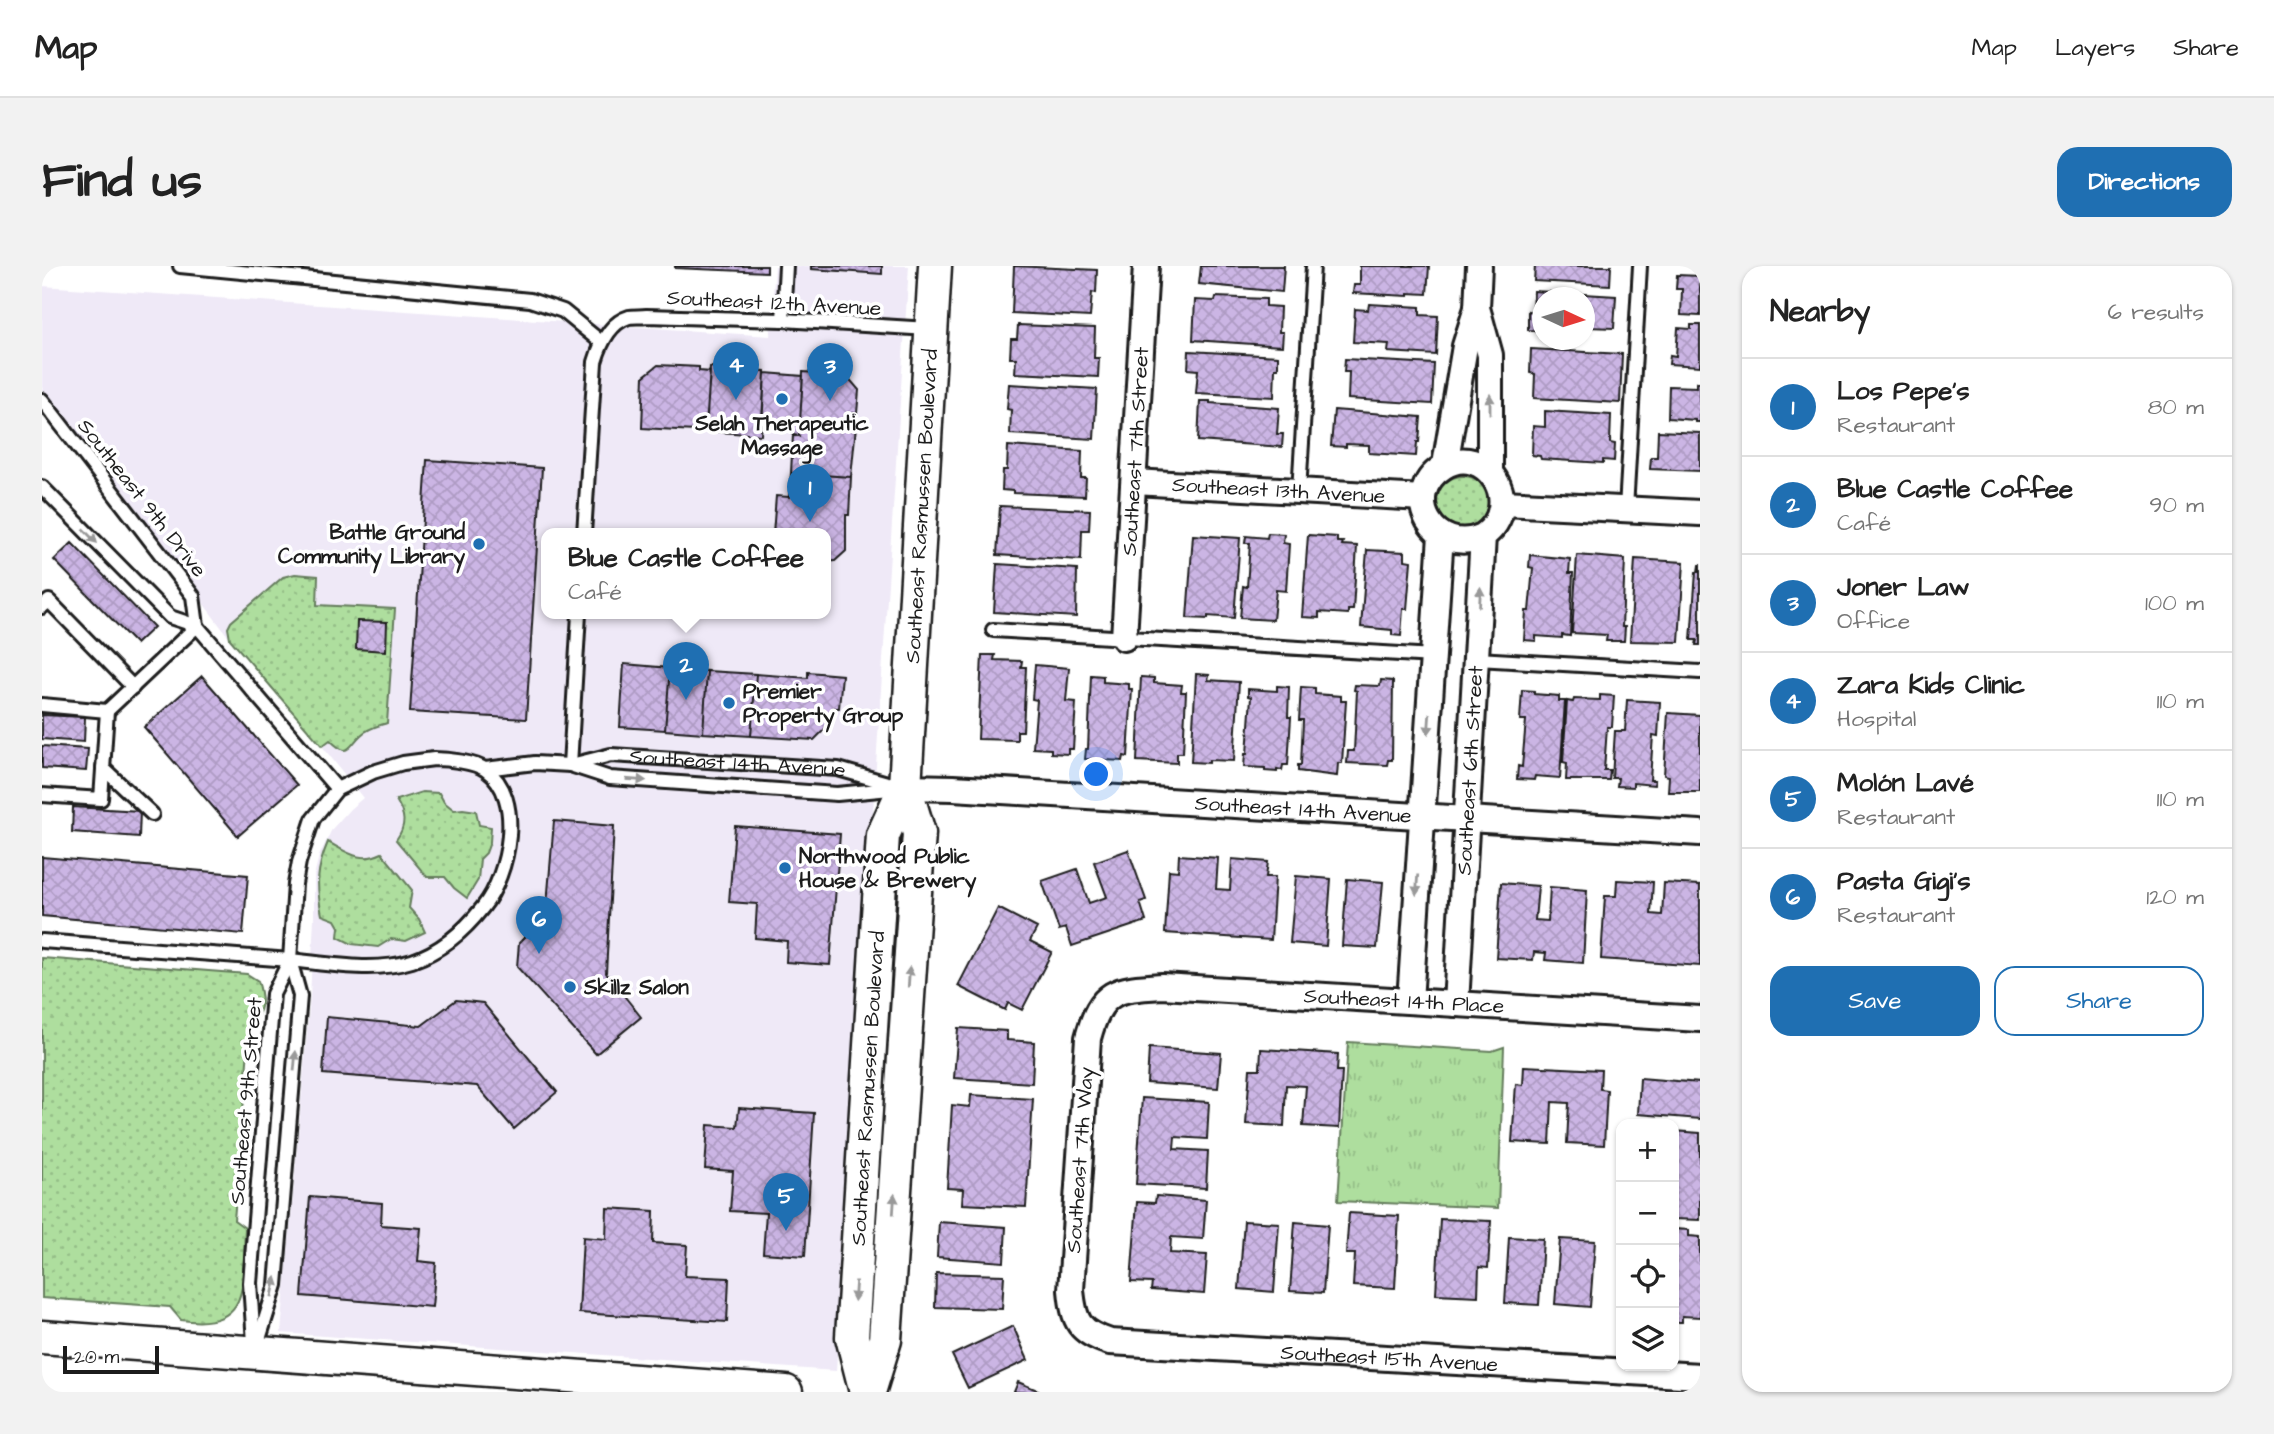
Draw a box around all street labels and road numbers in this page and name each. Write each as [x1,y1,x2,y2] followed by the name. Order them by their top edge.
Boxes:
[666,283,882,323] street label: Southeast 12th Avenue
[1114,345,1156,557] street label: Southeast 7th Street
[898,348,945,664] street label: Southeast Rasmussen Boulevard
[71,413,213,583] street label: Southeast 9th Drive
[1171,470,1386,510] street label: Southeast 13th Avenue
[1449,664,1490,876] street label: Southeast 6th Street
[628,742,849,785] street label: Southeast 14th Avenue
[1194,788,1413,830] street label: Southeast 14th Avenue
[843,930,892,1246] street label: Southeast Rasmussen Boulevard
[1303,981,1505,1021] street label: Southeast 14th Place
[222,995,270,1206] street label: Southeast 9th Street
[1059,1065,1103,1254] street label: Southeast 7th Way
[1280,1337,1499,1379] street label: Southeast 15th Avenue

